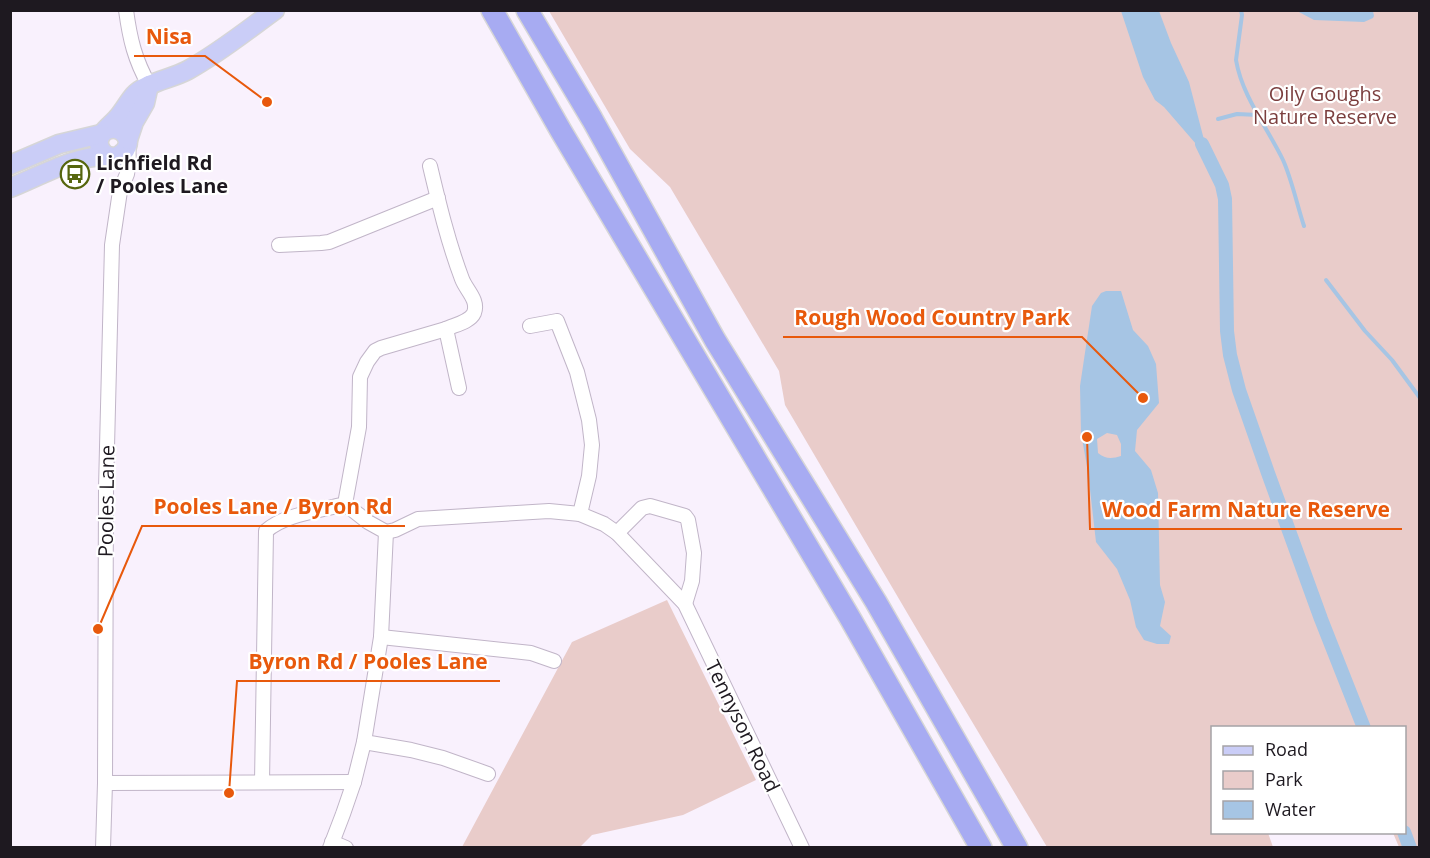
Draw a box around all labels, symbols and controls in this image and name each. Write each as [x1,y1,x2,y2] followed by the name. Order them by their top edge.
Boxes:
[134,17,205,56] callout: Nisa
[146,22,192,50] text: Nisa
[1253,80,1397,130] park label: Oily Goughs Nature Reserve
[96,149,228,199] place label: Lichfield Rd / Pooles Lane
[59,158,91,190] bus stop icon: Lichfield Rd / Pooles Lane
[783,298,1082,337] callout: Rough Wood Country Park
[794,303,1071,331] text: Rough Wood Country Park
[92,445,120,557] street label: Pooles Lane
[142,487,405,526] callout: Pooles Lane / Byron Rd
[1090,490,1402,529] callout: Wood Farm Nature Reserve
[153,492,393,520] text: Pooles Lane / Byron Rd
[1102,495,1390,523] text: Wood Farm Nature Reserve
[237,642,500,681] callout: Byron Rd / Pooles Lane
[248,647,488,675] text: Byron Rd / Pooles Lane
[699,656,787,796] street label: Tennyson Road
[1211,726,1406,834] legend
[1265,737,1308,761] text: Road
[1265,767,1303,791] text: Park
[1265,797,1316,821] text: Water

